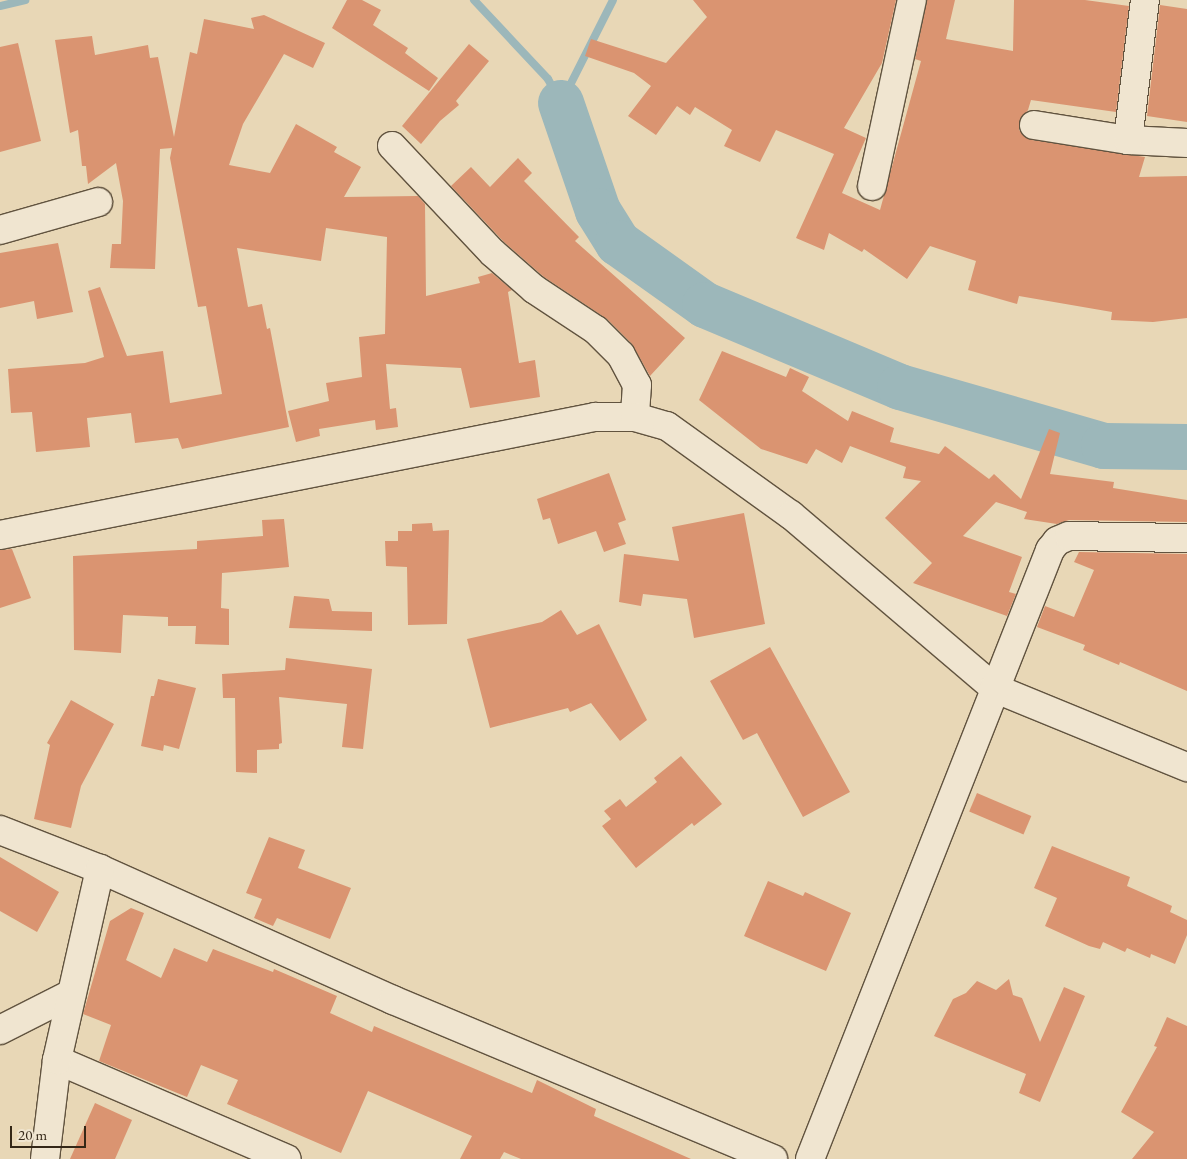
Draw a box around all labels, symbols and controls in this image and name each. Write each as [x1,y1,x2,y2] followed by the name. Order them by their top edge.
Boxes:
[12,1116,89,1148] scale bar
[18,1125,47,1144] text: 20 m

